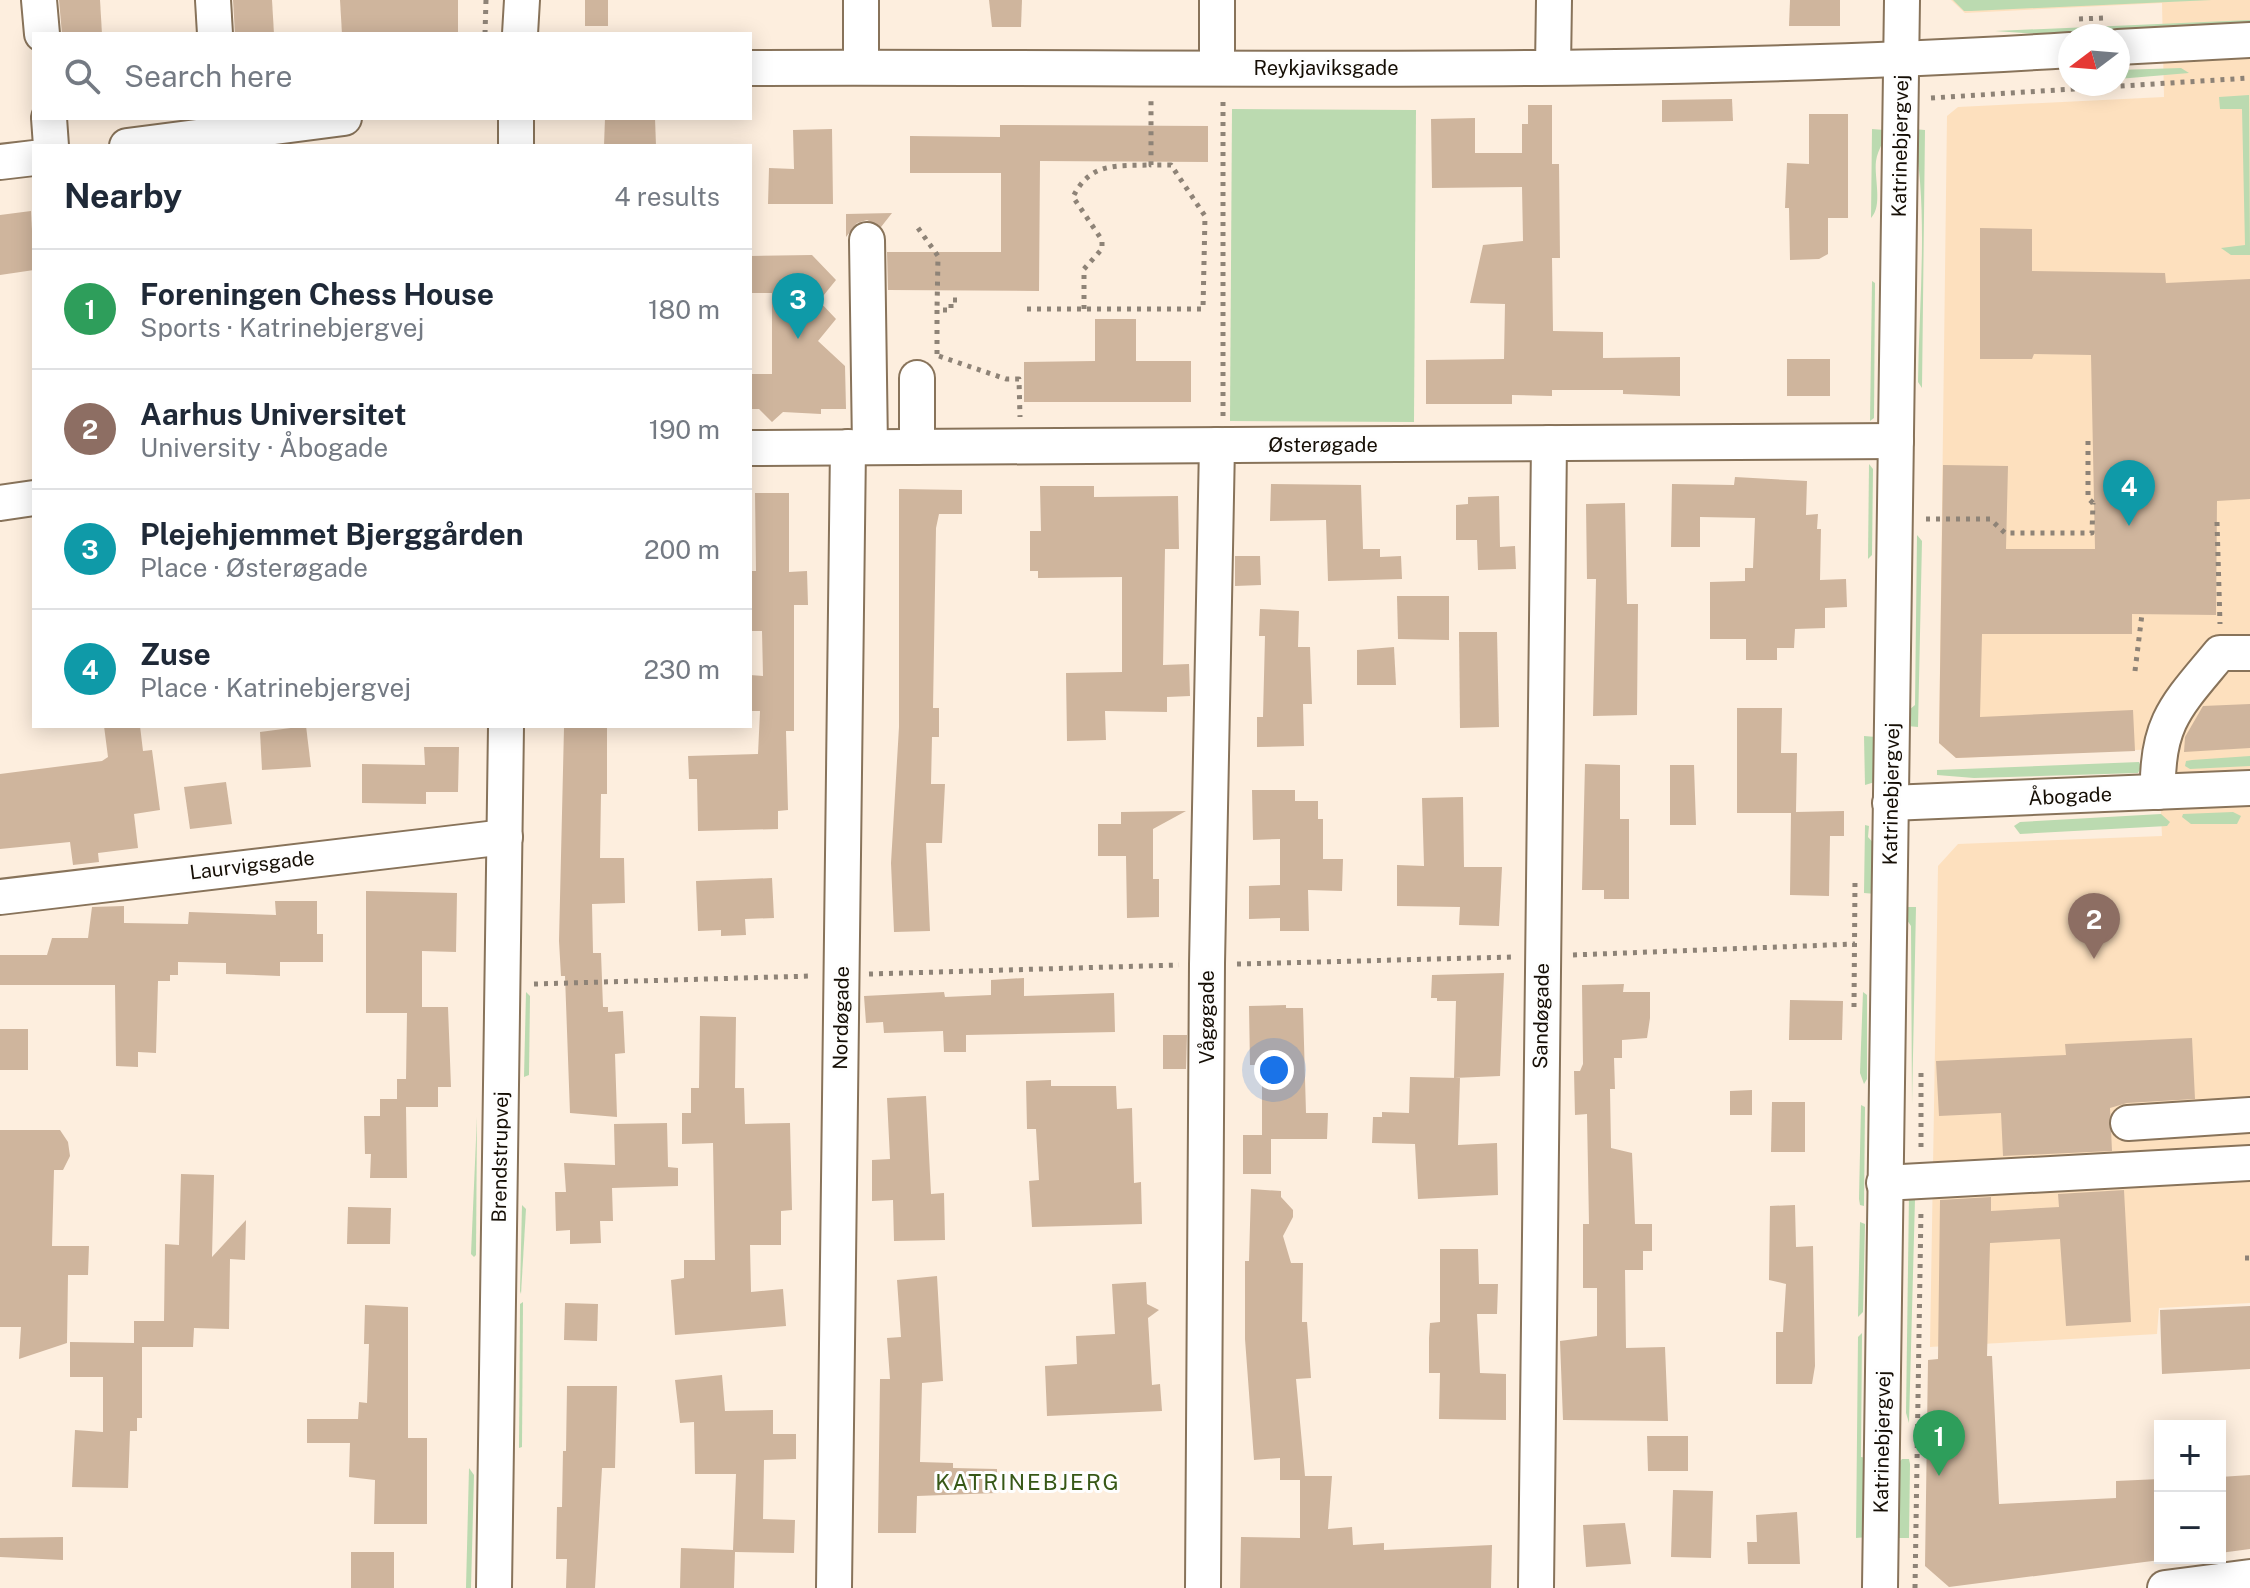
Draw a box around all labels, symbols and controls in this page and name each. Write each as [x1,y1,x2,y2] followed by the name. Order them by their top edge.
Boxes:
[2058,24,2130,96] north arrow
[32,32,752,120] search box
[60,54,104,98] icon: search
[1253,56,1399,80] street label: Reykjaviksgade
[124,58,292,94] text: Search here
[1887,75,1913,217] street label: Katrinebjergvej
[64,176,182,216] text: Nearby
[614,181,720,212] text: 4 results
[772,273,824,339] pin: 3
[140,276,494,312] text: Foreningen Chess House
[84,294,96,325] text: 1
[648,294,720,325] text: 180 m
[140,312,424,343] text: Sports · Katrinebjergvej
[140,396,407,432] text: Aarhus Universitet
[82,414,98,445] text: 2
[649,414,720,445] text: 190 m
[140,432,388,463] text: University · Åbogade
[1268,433,1378,457] street label: Østerøgade
[2103,460,2155,526] pin: 4
[140,516,524,552] text: Plejehjemmet Bjerggården
[81,534,99,565] text: 3
[644,534,720,565] text: 200 m
[140,552,368,583] text: Place · Østerøgade
[140,636,211,672] text: Zuse
[81,654,99,685] text: 4
[644,654,720,685] text: 230 m
[140,672,411,703] text: Place · Katrinebjergvej
[1878,723,1904,865] street label: Katrinebjergvej
[2027,780,2112,810] street label: Åbogade
[188,845,316,885] street label: Laurvigsgade
[2068,893,2120,959] pin: 2
[1528,963,1554,1069] street label: Sandøgade
[828,966,854,1070] street label: Nordøgade
[1195,970,1219,1064] street label: Vågøgade
[1254,1050,1294,1090] your location
[487,1091,513,1223] street label: Brendstrupvej
[1869,1371,1895,1513] street label: Katrinebjergvej
[1913,1410,1965,1476] pin: 1
[2154,1420,2226,1564] map controls
[2154,1420,2226,1492] button: +
[935,1469,1121,1495] district label: KATRINEBJERG
[2154,1492,2226,1564] button: −

